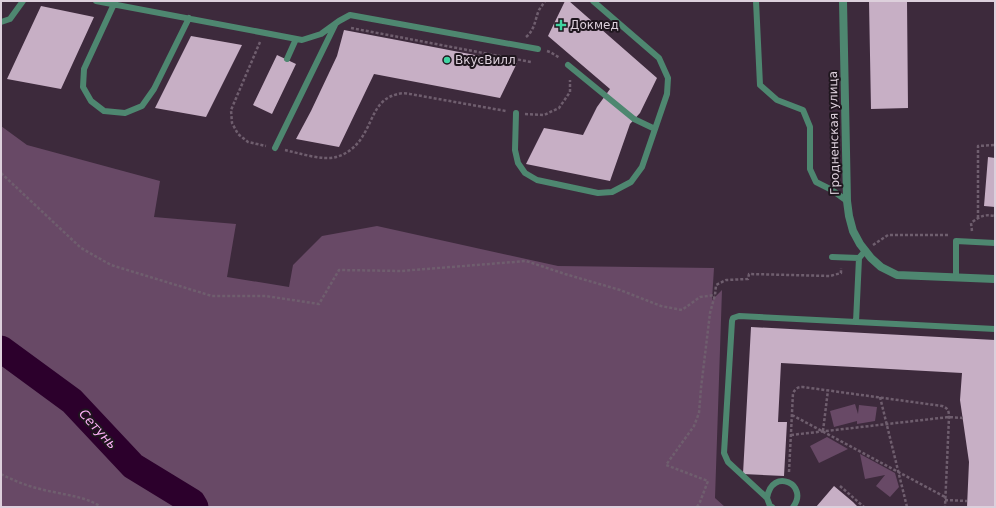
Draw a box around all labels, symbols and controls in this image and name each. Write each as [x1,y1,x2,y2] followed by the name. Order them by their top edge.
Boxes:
[570,18,619,32] place label: Докмед
[555,19,567,31] marker: Докмед
[455,53,516,67] place label: ВкусВилл
[442,55,452,65] marker: ВкусВилл
[826,71,842,195] street label: Гродненская улица
[76,406,120,452] water label: Сетунь

